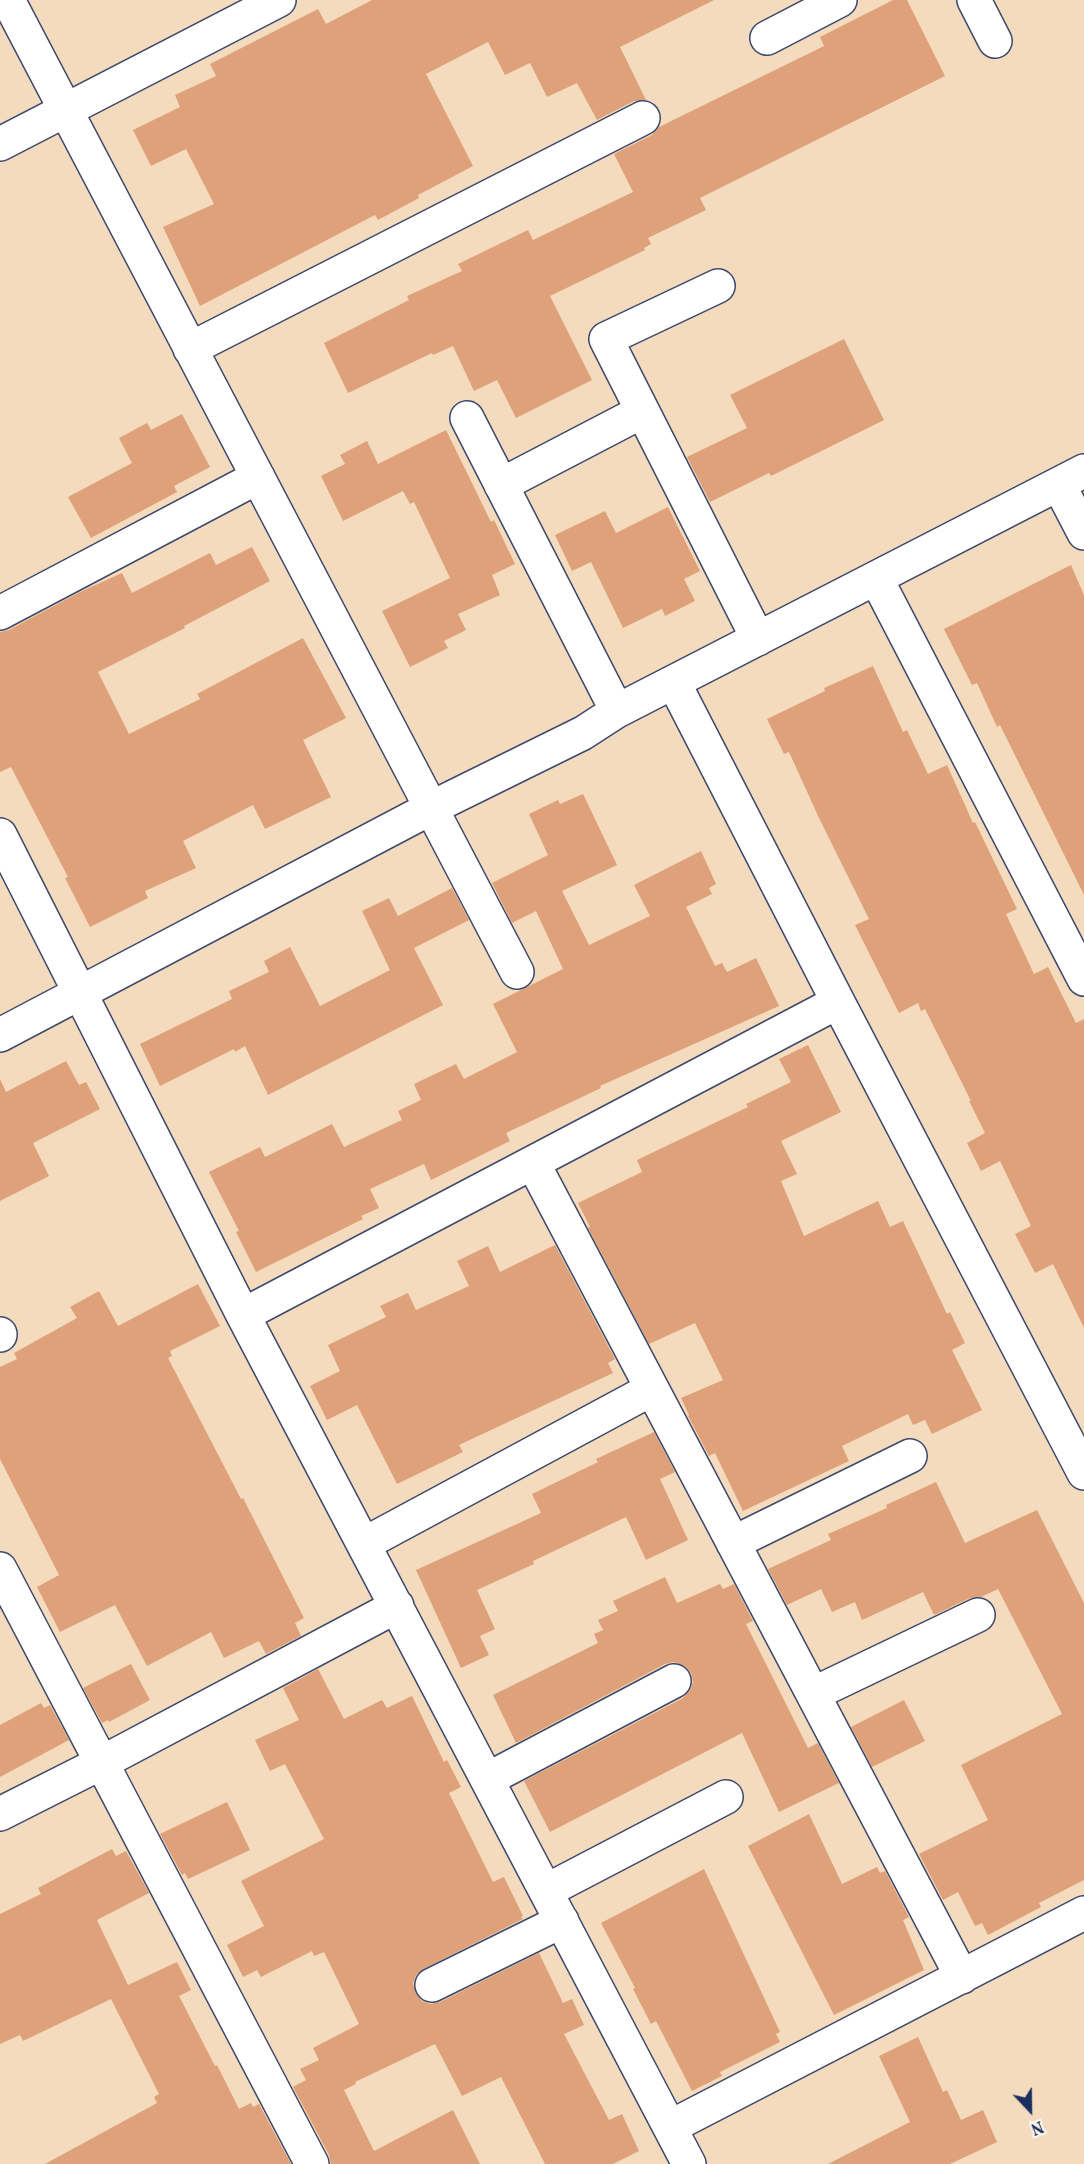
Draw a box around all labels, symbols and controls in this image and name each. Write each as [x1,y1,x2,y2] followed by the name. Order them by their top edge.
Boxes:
[1000,2080,1060,2140] north arrow
[1027,2114,1046,2139] text: N

